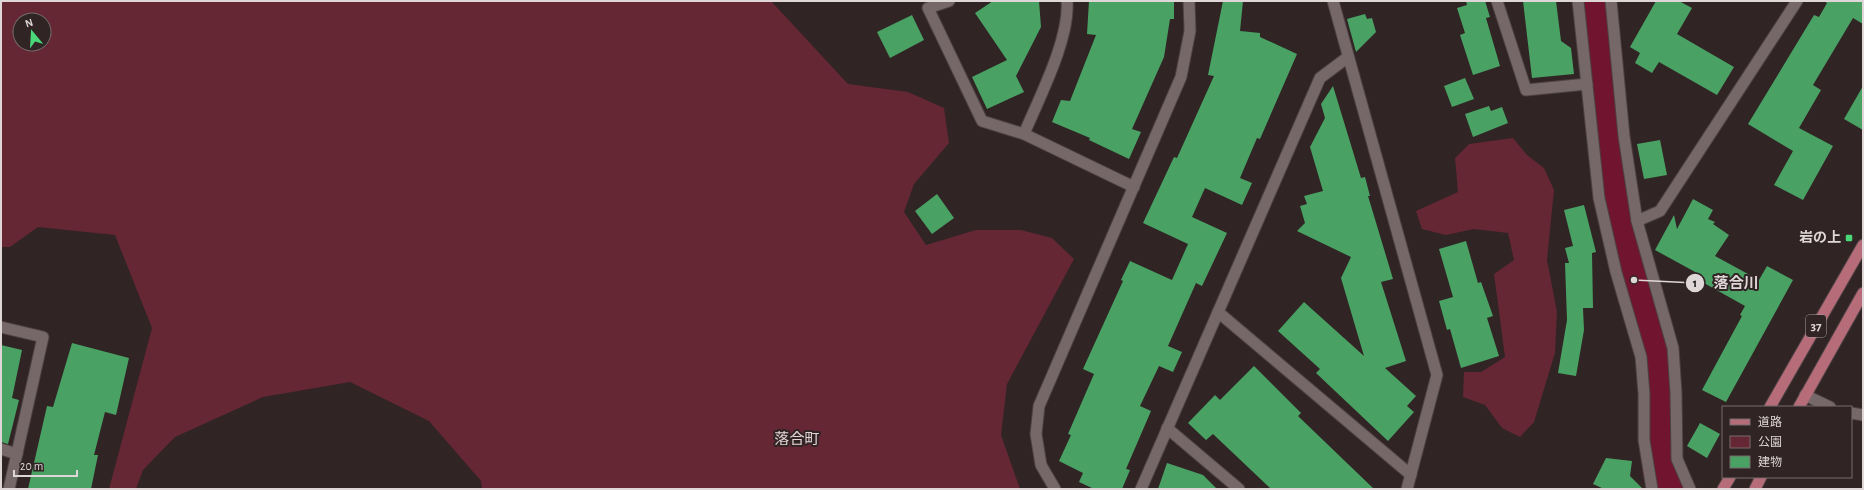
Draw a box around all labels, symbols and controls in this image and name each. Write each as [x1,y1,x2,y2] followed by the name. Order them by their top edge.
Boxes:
[12,12,52,52] north arrow
[24,17,34,29] text: N
[1799,230,1841,245] place label: 岩の上
[1844,233,1854,243] marker: 岩の上
[1685,269,1766,296] callout: 落合川
[1713,275,1759,291] text: 落合川
[1693,277,1697,289] text: 1
[1806,315,1826,337] road number: 37
[1722,406,1852,478] legend
[1758,415,1782,428] text: 道路
[774,431,820,447] district label: 落合町
[1758,436,1782,448] text: 公園
[14,452,77,478] scale bar
[1758,455,1782,468] text: 建物
[20,460,43,472] text: 20 m

